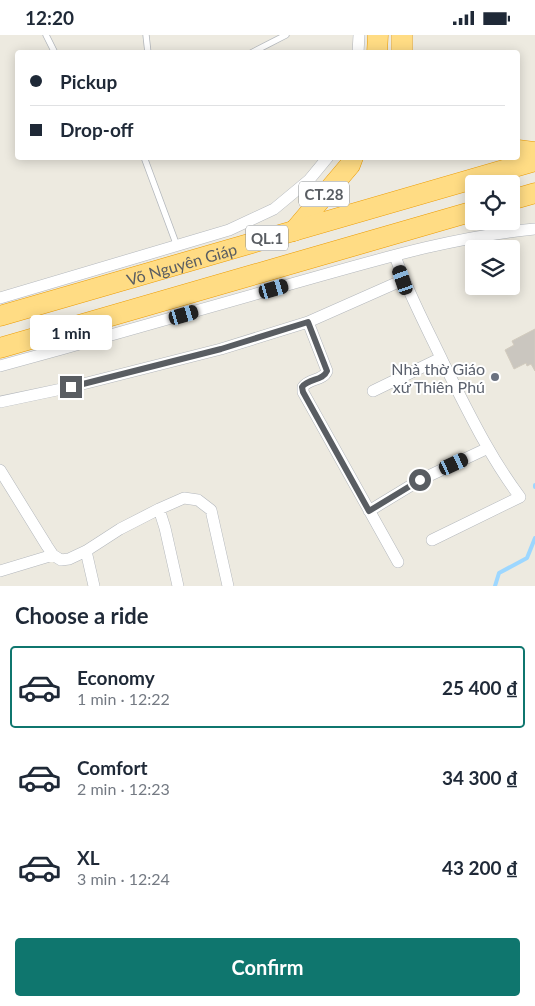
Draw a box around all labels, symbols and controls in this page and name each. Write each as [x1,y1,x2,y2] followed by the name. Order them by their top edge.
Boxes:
[25,6,74,29] text: 12:20
[60,70,117,93] text: Pickup
[60,118,134,141] text: Drop-off
[465,175,520,295] map controls
[465,175,520,230] button: locate
[299,181,349,207] road number: CT.28
[246,225,288,251] road number: QL.1
[124,238,239,288] street label: Võ Nguyên Giáp
[465,240,520,295] button: layers
[391,263,414,297] car
[257,278,290,300] car
[167,304,200,326] car
[30,315,112,349] callout: 1 min
[51,323,91,342] text: 1 min
[391,359,485,396] place label: Nhà thờ Giáo xứ Thiên Phú
[489,371,501,383] marker: Nhà thờ Giáo xứ Thiên Phú
[60,376,82,398] route end
[437,451,470,477] car
[409,469,431,491] route start
[15,602,149,629] text: Choose a ride
[17,665,62,710] icon: car
[77,666,155,689] text: Economy
[442,676,518,699] text: 25 400 ₫
[77,689,170,708] text: 1 min · 12:22
[17,755,62,800] icon: car
[77,756,148,779] text: Comfort
[442,766,518,789] text: 34 300 ₫
[77,779,170,798] text: 2 min · 12:23
[17,845,62,890] icon: car
[77,846,100,869] text: XL
[442,856,518,879] text: 43 200 ₫
[77,869,170,888] text: 3 min · 12:24
[15,938,520,996] button: Confirm

